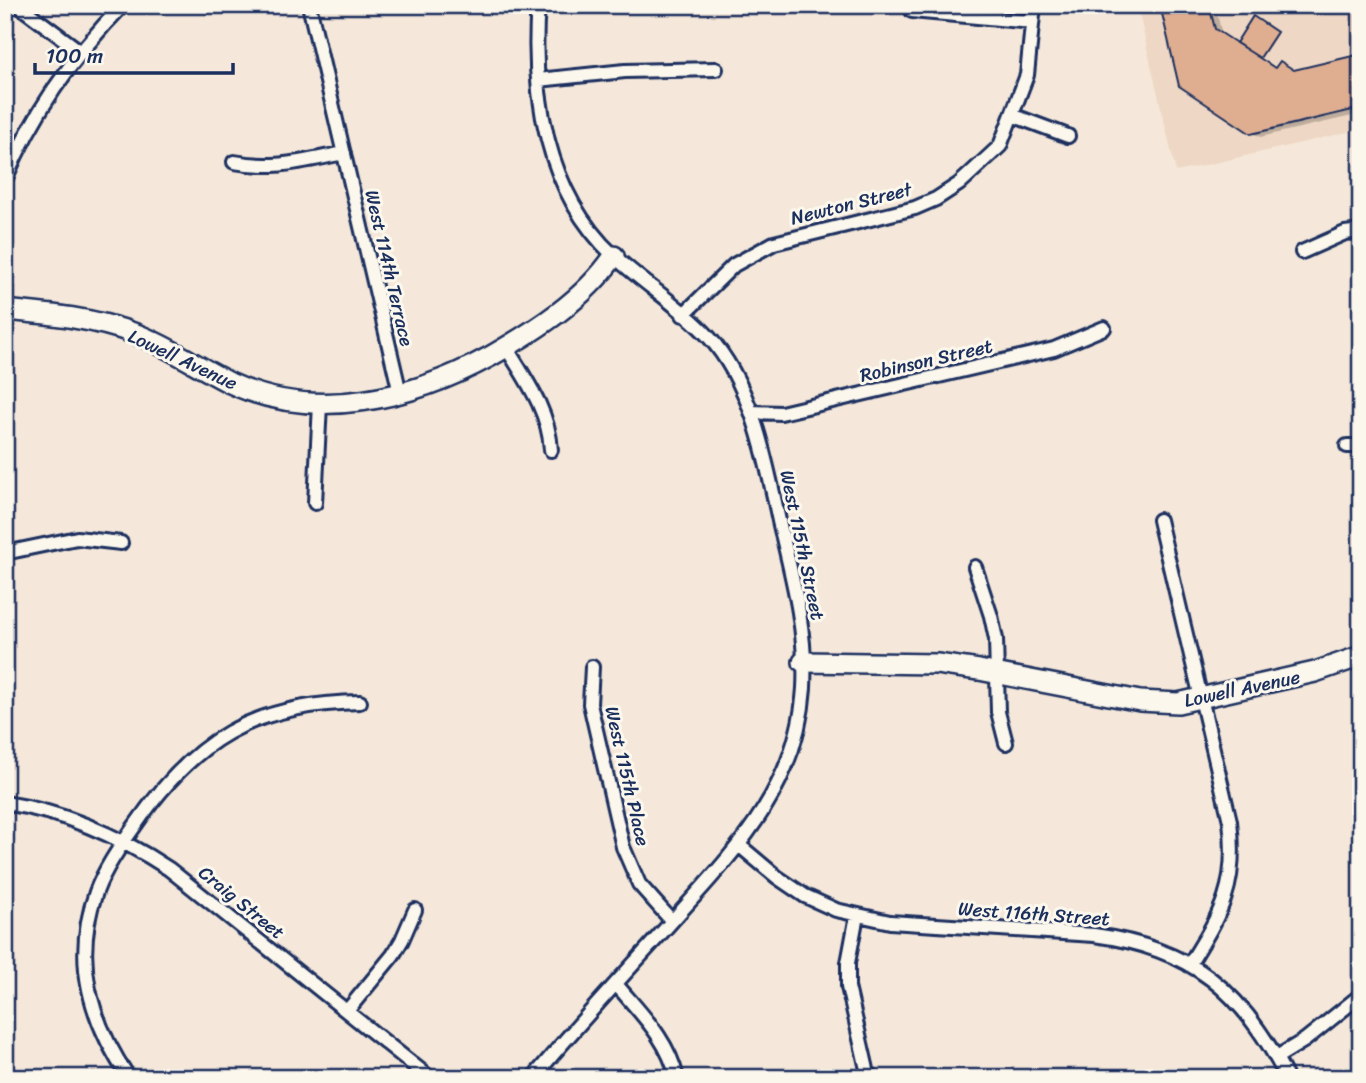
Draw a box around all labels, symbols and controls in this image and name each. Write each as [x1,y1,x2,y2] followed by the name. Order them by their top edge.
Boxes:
[35,32,233,76] scale bar
[46,37,103,75] text: 100 m
[787,172,917,234] street label: Newton Street
[355,187,424,350] street label: West 114th Terrace
[122,320,243,399] street label: Lowell Avenue
[856,329,996,392] street label: Robinson Street
[770,467,835,623] street label: West 115th Street
[1181,660,1303,717] street label: Lowell Avenue
[595,703,660,850] street label: West 115th Place
[191,857,292,948] street label: Craig Street
[957,892,1111,935] street label: West 116th Street

